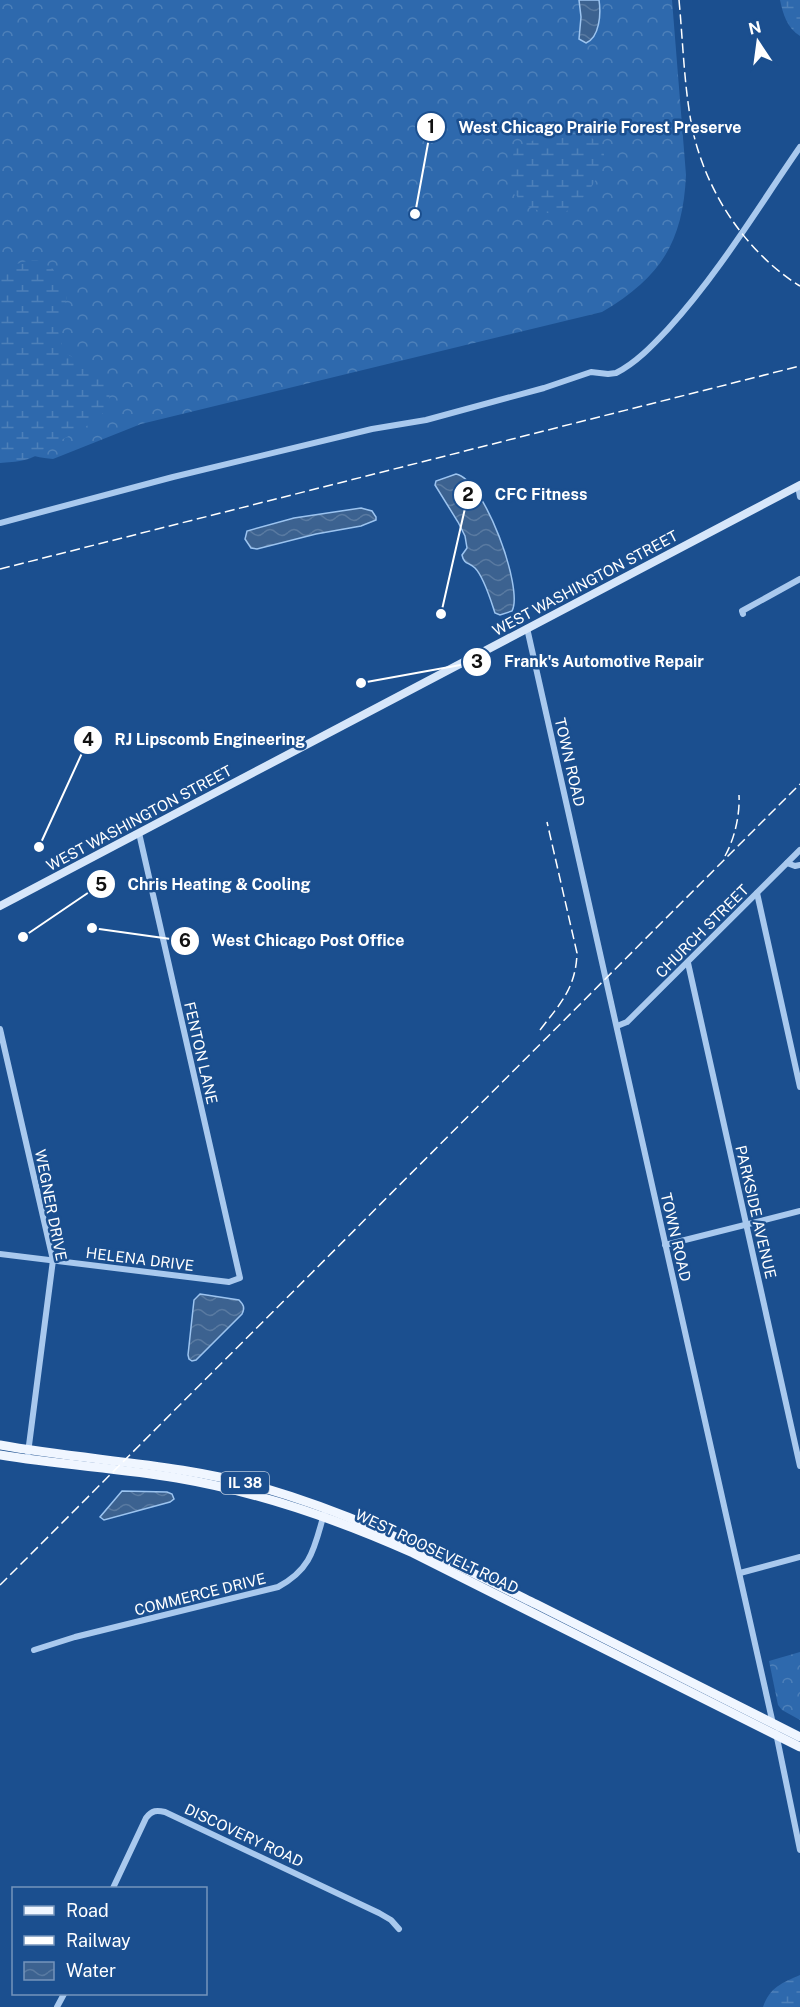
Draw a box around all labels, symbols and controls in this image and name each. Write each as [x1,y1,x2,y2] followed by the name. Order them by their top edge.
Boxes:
[728,12,788,72] north arrow
[747,17,763,39] text: N
[416,110,753,144] callout: West Chicago Prairie Forest Preserve
[427,116,435,137] text: 1
[458,118,742,137] text: West Chicago Prairie Forest Preserve
[453,478,599,512] callout: CFC Fitness
[462,484,474,505] text: 2
[495,485,587,504] text: CFC Fitness
[489,527,681,639] street label: WEST WASHINGTON STREET
[462,645,716,679] callout: Frank's Automotive Repair
[471,651,483,672] text: 3
[504,652,704,671] text: Frank's Automotive Repair
[552,716,588,808] street label: TOWN ROAD
[73,723,318,757] callout: RJ Lipscomb Engineering
[82,729,94,750] text: 4
[115,730,305,749] text: RJ Lipscomb Engineering
[43,762,235,874] street label: WEST WASHINGTON STREET
[86,867,323,901] callout: Chris Heating & Cooling
[95,874,107,895] text: 5
[127,875,311,894] text: Chris Heating & Cooling
[652,881,752,981] street label: CHURCH STREET
[170,924,417,958] callout: West Chicago Post Office
[179,930,191,951] text: 6
[212,931,404,950] text: West Chicago Post Office
[181,1000,221,1106] street label: FENTON LANE
[732,1144,780,1280] street label: PARKSIDE AVENUE
[32,1148,70,1262] street label: WEGNER DRIVE
[658,1191,694,1283] street label: TOWN ROAD
[85,1244,195,1274] street label: HELENA DRIVE
[221,1472,269,1494] road number: IL 38
[353,1506,521,1596] street label: WEST ROOSEVELT ROAD
[133,1569,267,1619] street label: COMMERCE DRIVE
[182,1800,306,1870] street label: DISCOVERY ROAD
[12,1887,207,1995] legend
[66,1900,109,1921] text: Road
[66,1930,131,1951] text: Railway
[66,1960,116,1981] text: Water

